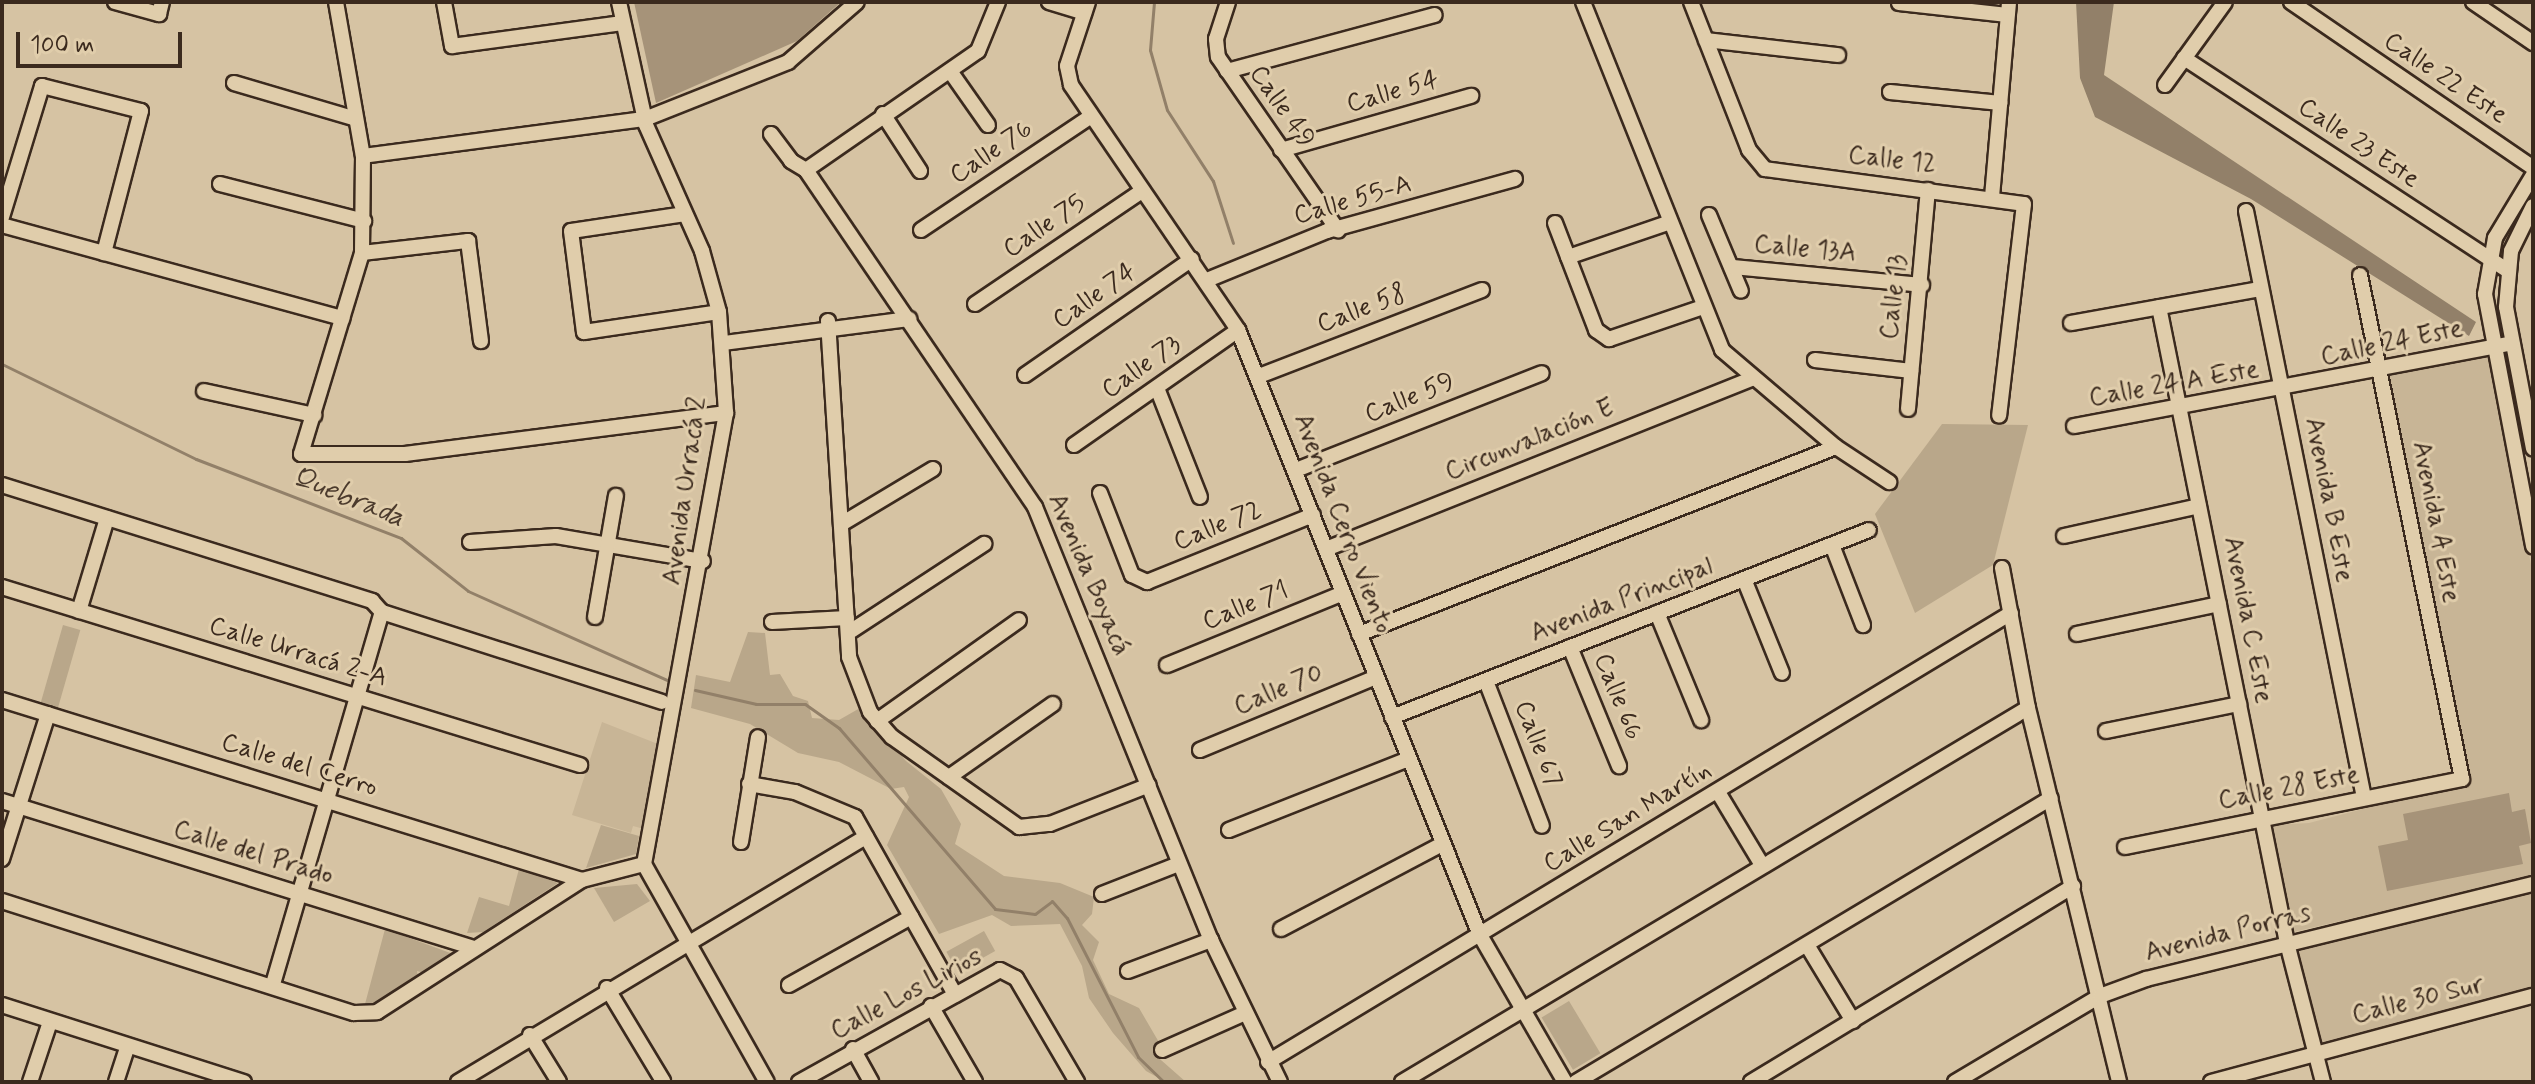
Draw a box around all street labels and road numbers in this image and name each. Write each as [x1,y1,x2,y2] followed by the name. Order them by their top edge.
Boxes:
[2377,26,2513,132] street label: Calle 22 Este
[1241,60,1321,154] street label: Calle 49
[1343,65,1443,121] street label: Calle 54
[2291,92,2425,196] street label: Calle 23 Este
[945,114,1039,192] street label: Calle 76
[1846,141,1938,181] street label: Calle 12
[1291,169,1415,233] street label: Calle 55-A
[998,188,1092,266] street label: Calle 75
[1753,230,1857,270] street label: Calle 13A
[1875,253,1915,341] street label: Calle 13
[1047,257,1143,337] street label: Calle 74
[1313,279,1411,341] street label: Calle 58
[2318,314,2466,374] street label: Calle 24 Este
[1096,329,1188,407] street label: Calle 73
[2088,355,2260,415] street label: Calle 24 A Este
[1361,367,1459,431] street label: Calle 59
[1441,393,1619,489] street label: Circunvalación E
[658,396,714,586] street label: Avenida Urracá 2
[1286,409,1398,639] street label: Avenida Cerro Viento
[2297,417,2359,583] street label: Avenida B Este
[2404,438,2466,606] street label: Avenida A Este
[1040,490,1136,660] street label: Avenida Boyacá
[1169,495,1267,559] street label: Calle 72
[2216,536,2278,704] street label: Avenida C Este
[1526,552,1718,650] street label: Avenida Principal
[1198,576,1294,638] street label: Calle 71
[205,611,391,695] street label: Calle Urracá 2-A
[1586,649,1648,745] street label: Calle 66
[1230,658,1328,724] street label: Calle 70
[1506,697,1568,791] street label: Calle 67
[216,727,382,805] street label: Calle del Cerro
[1538,755,1718,881] street label: Calle San Martín
[2216,760,2362,818] street label: Calle 28 Este
[170,815,336,893] street label: Calle del Prado
[2145,899,2311,969] street label: Avenida Porras
[826,942,988,1048] street label: Calle Los Lirios
[2349,970,2487,1032] street label: Calle 30 Sur

